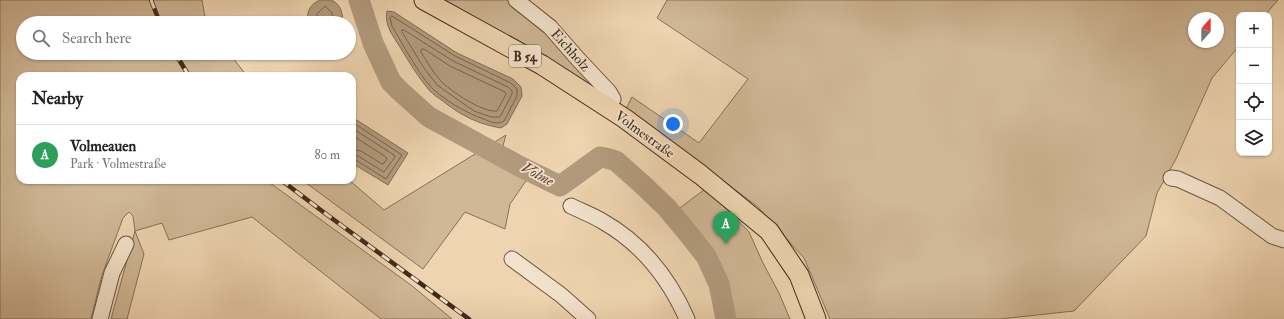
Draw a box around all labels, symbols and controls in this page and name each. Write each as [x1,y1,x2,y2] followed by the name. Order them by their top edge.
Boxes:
[1188,12,1224,48] north arrow
[1236,12,1272,156] map controls
[1236,12,1272,48] button: +
[16,16,356,60] search box
[547,26,594,75] street label: Eichholz
[30,27,52,49] icon: search
[62,29,131,48] text: Search here
[509,45,541,67] road number: B 54
[1236,48,1272,84] button: −
[1236,84,1272,120] button: locate
[32,88,83,109] text: Nearby
[612,107,678,162] street label: Volmestraße
[663,114,683,134] your location
[1236,120,1272,156] button: layers
[70,137,136,156] text: Volmeauen
[41,147,49,163] text: A
[314,147,340,163] text: 80 m
[70,156,166,172] text: Park · Volmestraße
[518,158,558,191] water label: Volme
[713,211,739,244] pin: A

